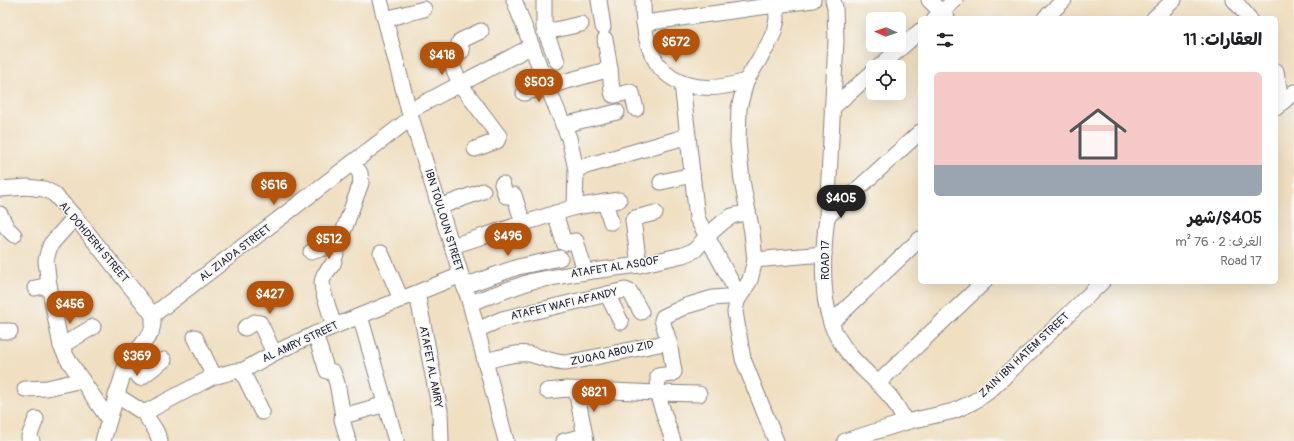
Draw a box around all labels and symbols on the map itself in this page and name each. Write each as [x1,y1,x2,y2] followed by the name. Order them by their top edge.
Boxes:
[866,12,906,52] north arrow
[652,29,700,63] pin: $672
[418,42,466,76] pin: $418
[515,69,563,103] pin: $503
[422,167,466,273] street label: IBN TOULOUN STREET
[250,172,298,206] pin: $616
[817,185,865,219] pin: $405
[56,199,132,285] street label: AL DOHDERH STREET
[197,222,273,284] street label: AL ZIADA STREET
[484,223,532,257] pin: $496
[305,226,353,260] pin: $512
[819,240,832,280] street label: ROAD 17
[570,254,661,280] street label: ATAFET AL ASQOF
[246,281,294,315] pin: $427
[509,285,619,323] street label: ATAFET WAFI AFANDY
[46,291,94,325] pin: $456
[976,310,1072,400] street label: ZAIN IBN HATEM STREET
[260,319,340,365] street label: AL AMRY STREET
[417,325,445,410] street label: ATAFET AL AMRY
[569,338,655,368] street label: ZUQAQ ABOU ZID
[113,343,161,377] pin: $369
[570,379,618,413] pin: $821

